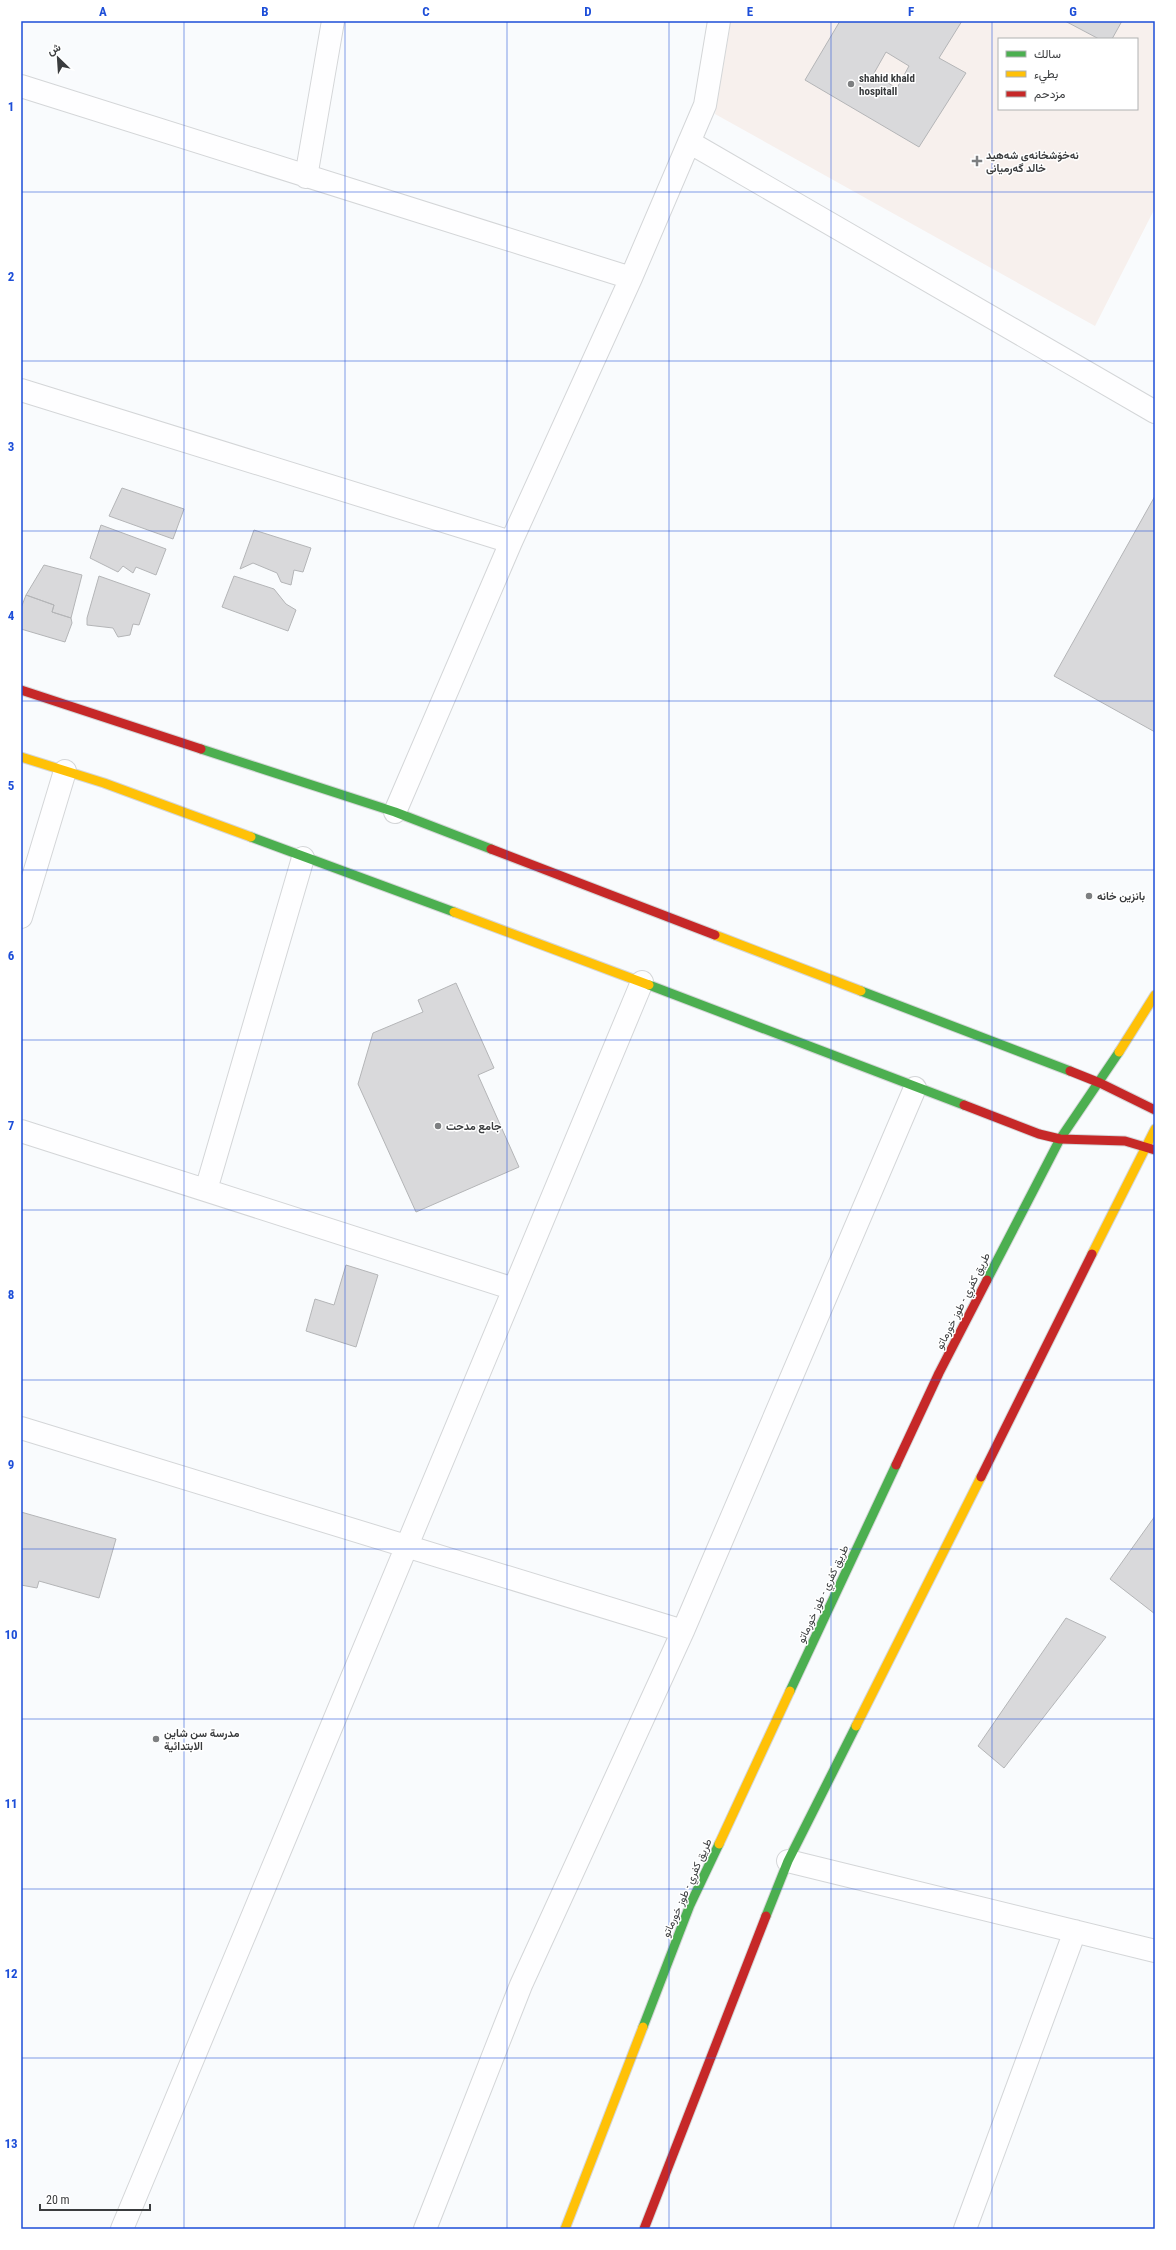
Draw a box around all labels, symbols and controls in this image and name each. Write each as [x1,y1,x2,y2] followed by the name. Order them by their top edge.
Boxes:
[99,4,107,19] text: A
[261,4,269,19] text: B
[422,4,430,19] text: C
[584,4,592,19] text: D
[747,4,754,19] text: E
[908,4,914,19] text: F
[1069,4,1077,19] text: G
[38,38,78,78] north arrow
[998,38,1138,110] legend
[45,41,63,58] text: ش
[1034,47,1061,61] text: سالك
[1034,67,1058,84] text: بطيء
[859,72,915,98] place label: shahid khald hospitall
[846,79,856,89] marker: shahid khald hospitall
[1034,87,1065,102] text: مزدحم
[8,99,14,114] text: 1
[986,149,1079,175] place label: نەخۆشخانەی شەهید خالد گەرمیانی
[971,155,983,167] marker: نەخۆشخانەی شەهید خالد گەرمیانی
[8,269,15,284] text: 2
[8,439,14,454] text: 3
[8,608,15,623] text: 4
[8,778,15,793] text: 5
[1097,890,1145,903] place label: بانزين خانه
[1084,891,1094,901] marker: بانزين خانه
[8,948,15,963] text: 6
[8,1118,15,1133] text: 7
[446,1120,502,1134] place label: جامع مدحت
[433,1121,443,1131] marker: جامع مدحت
[933,1251,996,1353] street label: طريق كفري - طوز خورماتو
[8,1287,14,1302] text: 8
[8,1457,14,1472] text: 9
[795,1543,854,1646] street label: طريق كفري - طوز خورماتو
[4,1627,18,1642] text: 10
[164,1727,239,1753] place label: مدرسة سن شاين الابتدائية
[151,1734,161,1744] marker: مدرسة سن شاين الابتدائية
[4,1796,18,1811] text: 11
[659,1837,717,1941] street label: طريق كفري - طوز خورماتو
[4,1966,18,1981] text: 12
[4,2136,18,2151] text: 13
[40,2186,150,2212] scale bar
[46,2193,70,2207] text: 20 m

